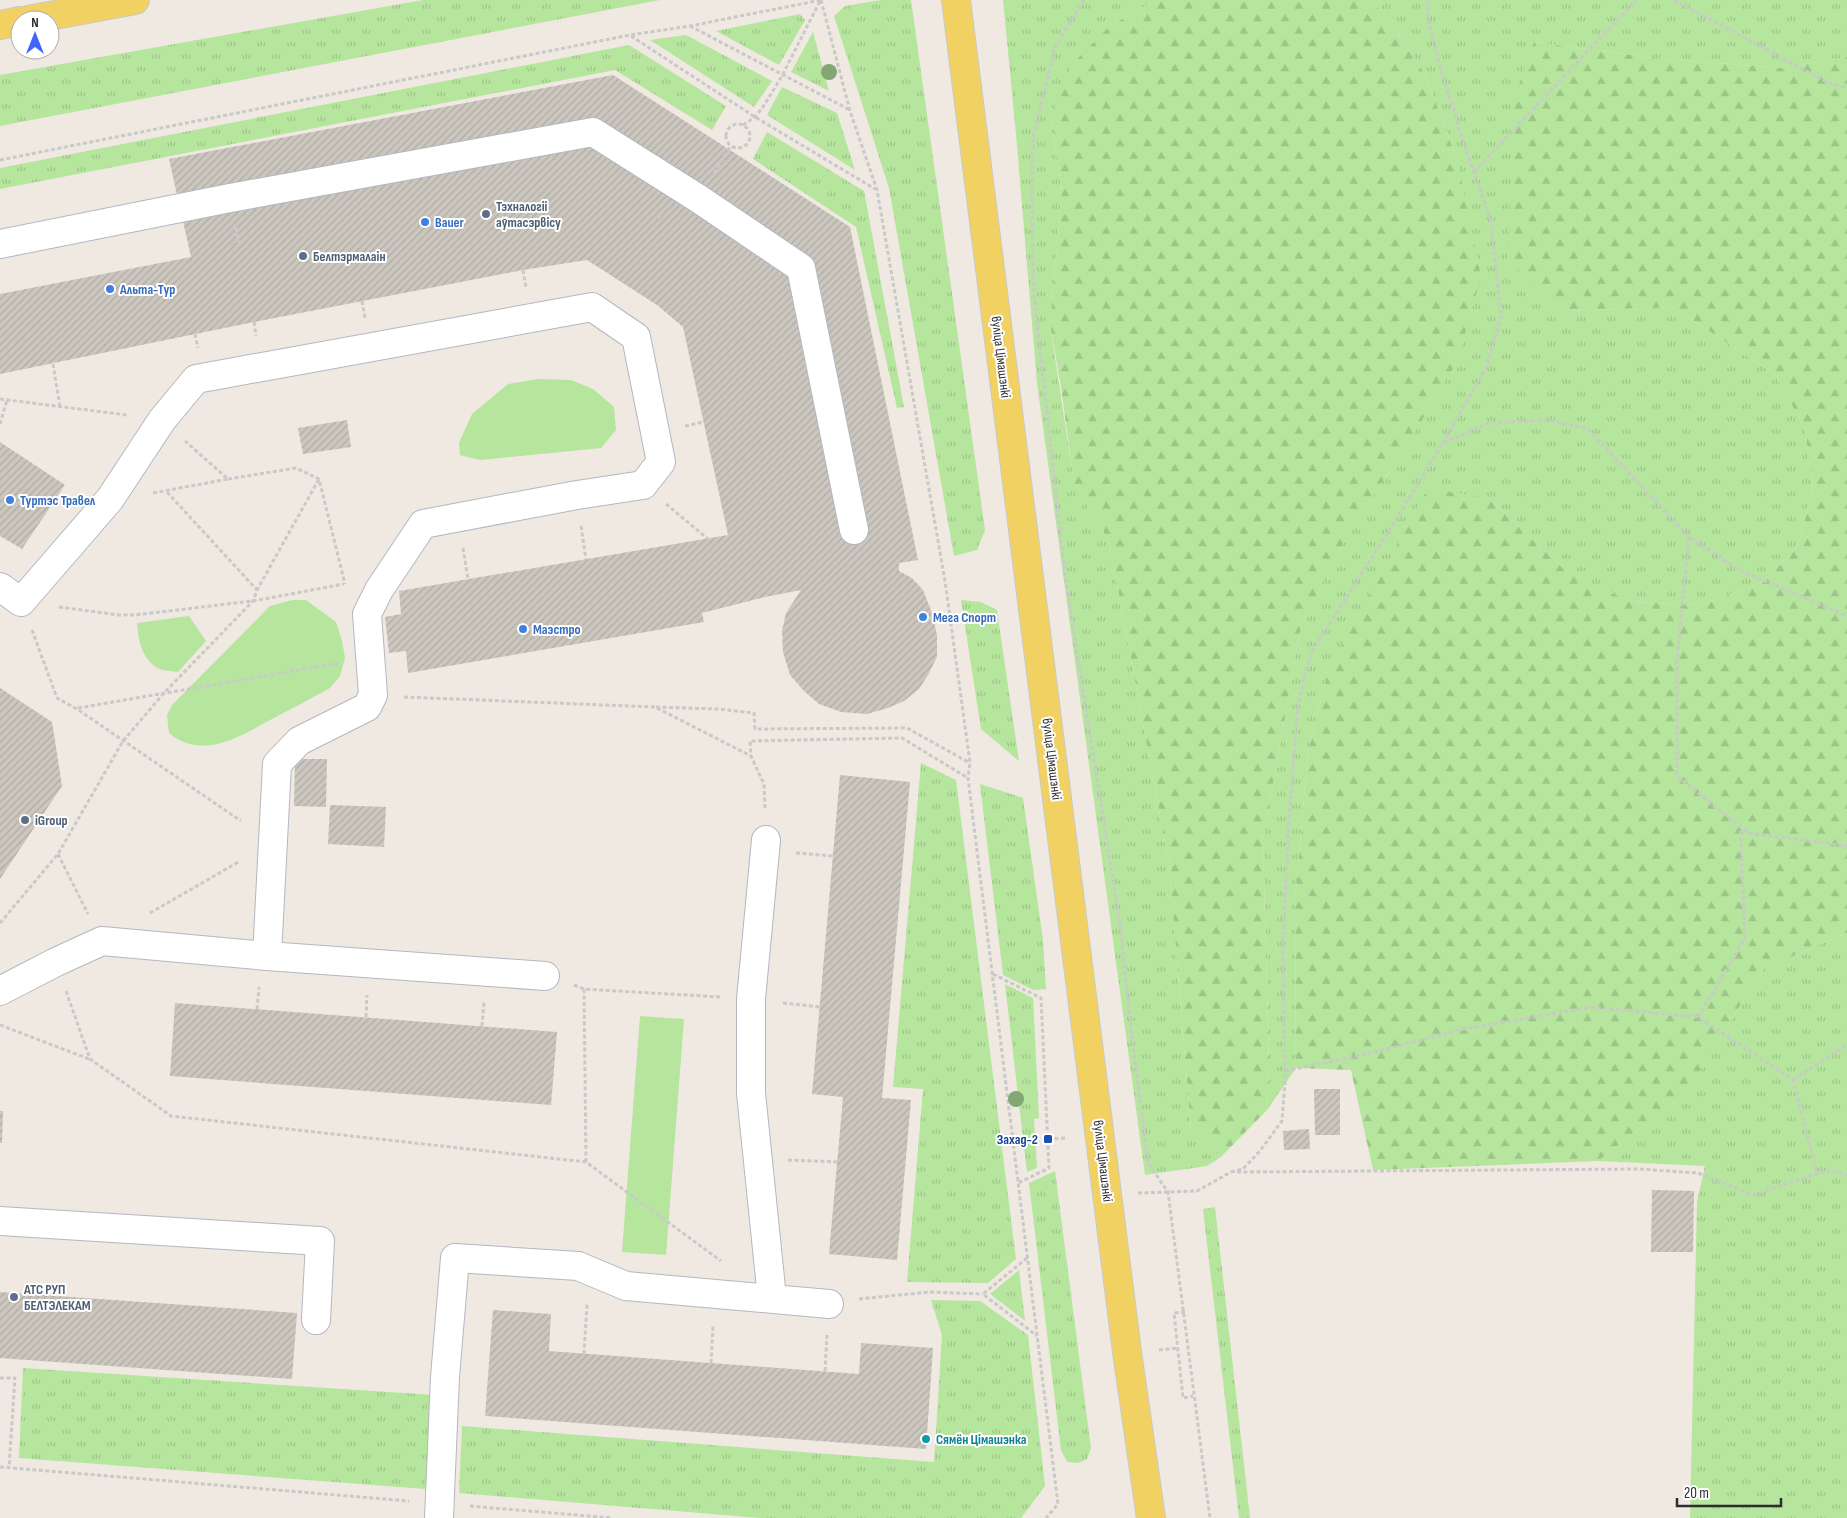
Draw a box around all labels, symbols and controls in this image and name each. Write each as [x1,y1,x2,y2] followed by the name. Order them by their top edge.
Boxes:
[10,10,60,60] north arrow
[31,14,39,31] text: N
[496,198,561,231] place label: Тэхналогіі аўтасэрвісу
[480,208,492,220] marker: Тэхналогіі аўтасэрвісу
[435,214,465,231] place label: Bauer
[419,216,431,228] marker: Bauer
[313,248,386,265] place label: Белтэрмалаін
[297,250,309,262] marker: Белтэрмалаін
[119,281,175,298] place label: Альта-Тур
[104,283,116,295] marker: Альта-Тур
[988,315,1014,399] street label: вуліца Цімашэнкі
[20,492,96,509] place label: Туртэс Травел
[4,494,16,506] marker: Туртэс Травел
[933,609,996,626] place label: Мега Спорт
[917,611,929,623] marker: Мега Спорт
[533,621,581,638] place label: Маэстро
[517,623,529,635] marker: Маэстро
[1039,717,1065,801] street label: вуліца Цімашэнкі
[35,812,68,829] place label: iGroup
[19,814,31,826] marker: iGroup
[1090,1119,1116,1203] street label: вуліца Цімашэнкі
[997,1131,1038,1148] place label: Захад-2
[1042,1133,1054,1145] marker: Захад-2
[23,1281,91,1314] place label: АТС РУП БЕЛТЭЛЕКАМ
[8,1291,20,1303] marker: АТС РУП БЕЛТЭЛЕКАМ
[936,1431,1027,1448] place label: Сямён Цімашэнка
[920,1433,932,1445] marker: Сямён Цімашэнка
[1677,1476,1781,1508] scale bar
[1684,1484,1709,1503] text: 20 m

